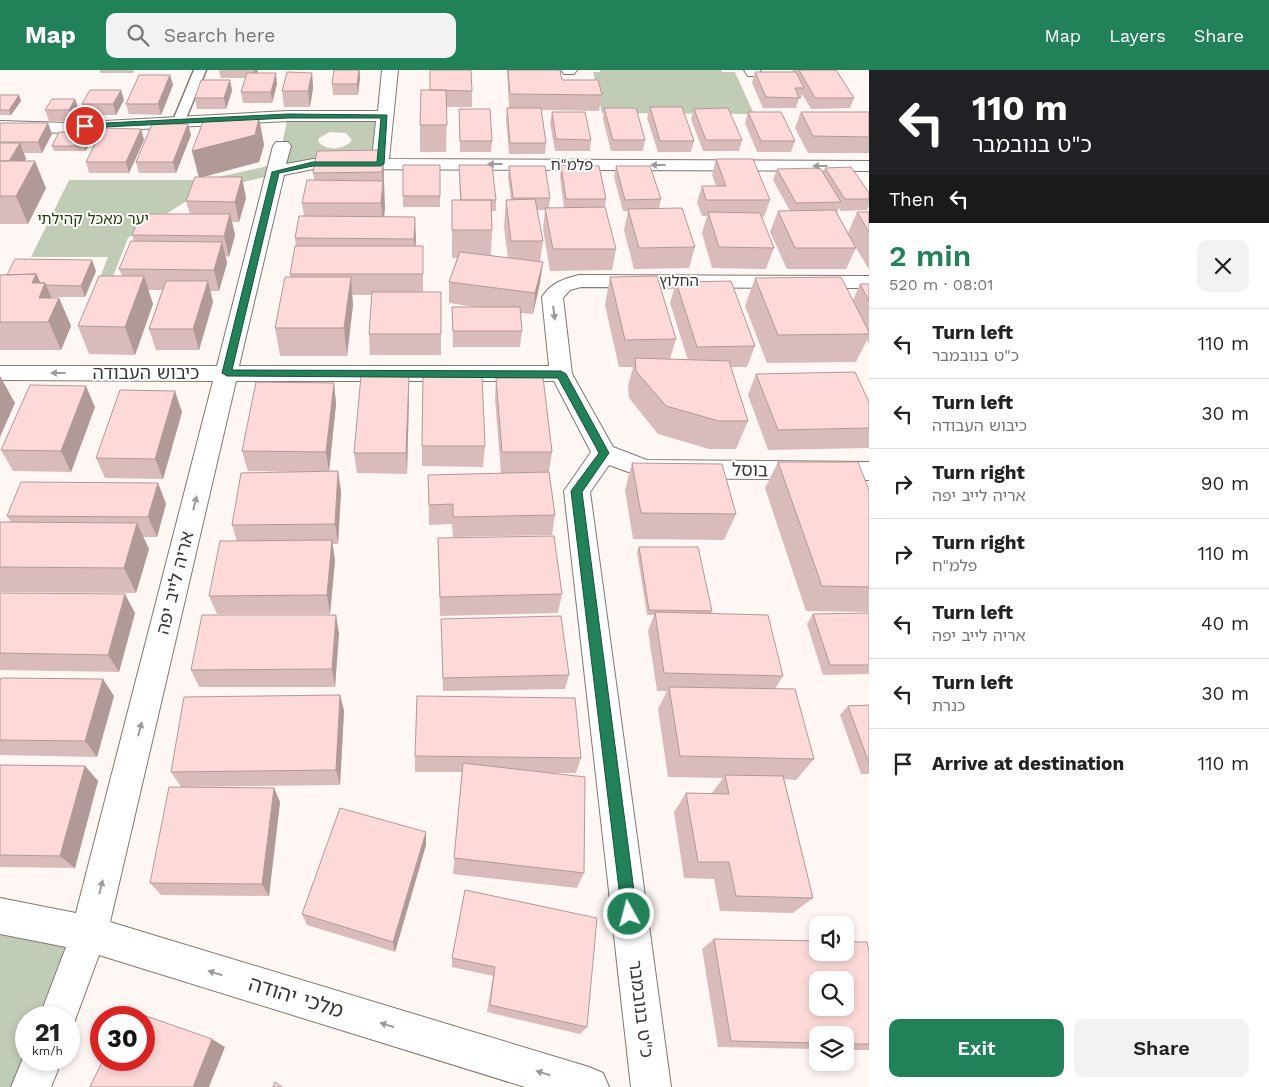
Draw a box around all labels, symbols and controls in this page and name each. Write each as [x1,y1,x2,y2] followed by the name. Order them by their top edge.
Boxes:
[106,13,456,58] search box
[25,21,76,49] text: Map
[124,21,152,49] icon: search
[164,24,275,47] text: Search here
[1044,25,1081,46] text: Map
[1109,25,1166,46] text: Layers
[1194,25,1244,46] text: Share
[972,87,1068,129] text: 110 m
[889,90,954,155] icon: left
[64,105,106,147] pin
[71,112,99,140] icon: arrive
[972,132,1092,157] text: כ"ט בנובמבר
[551,156,593,174] street label: פלמ"ח
[487,160,503,168] one-way arrow
[650,161,666,169] one-way arrow
[812,162,828,170] one-way arrow
[945,185,973,213] icon: left
[889,188,935,211] text: Then
[37,210,149,228] park label: יער מאכל קהילתי
[889,238,971,273] text: 2 min
[1197,240,1249,292] button: close
[659,272,699,290] street label: החלוץ
[889,275,994,294] text: 520 m · 08:01
[550,305,558,321] one-way arrow
[932,321,1013,344] text: Turn left
[889,330,917,358] icon: left
[1198,332,1249,355] text: 110 m
[932,346,1019,365] text: כ"ט בנובמבר
[93,362,199,383] street label: כיבוש העבודה
[49,369,65,377] one-way arrow
[932,391,1013,414] text: Turn left
[889,400,917,428] icon: left
[1202,402,1249,425] text: 30 m
[932,416,1027,435] text: כיבוש העבודה
[732,459,768,480] street label: בוסל
[932,461,1025,484] text: Turn right
[889,470,917,498] icon: right
[1201,472,1249,495] text: 90 m
[932,486,1026,505] text: אריה לייב יפה
[191,496,199,511] one-way arrow
[152,529,197,637] street label: אריה לייב יפה
[932,531,1025,554] text: Turn right
[889,540,917,568] icon: right
[1198,542,1249,565] text: 110 m
[932,556,977,575] text: פלמ"ח
[932,601,1013,624] text: Turn left
[889,610,917,638] icon: left
[1201,612,1249,635] text: 40 m
[932,626,1026,645] text: אריה לייב יפה
[932,671,1013,694] text: Turn left
[889,680,917,708] icon: left
[1202,682,1249,705] text: 30 m
[932,696,965,715] text: כנרת
[136,722,144,737] one-way arrow
[889,750,917,778] icon: arrive
[932,752,1124,775] text: Arrive at destination
[1198,752,1249,775] text: 110 m
[97,879,105,894] one-way arrow
[602,887,654,939] position arrow
[809,916,854,1071] map controls
[809,916,854,961] button: sound
[625,959,658,1059] street label: כ"ט בנובמבר
[207,968,222,976] one-way arrow
[246,970,347,1023] street label: מלכי יהודה
[809,971,854,1016] button: search
[90,1006,155,1071] speed limit sign: 30
[35,1018,60,1047] text: 21
[889,1019,1064,1077] button: Exit
[1074,1019,1249,1077] button: Share
[380,1021,395,1029] one-way arrow
[809,1026,854,1071] button: layers
[32,1044,63,1058] text: km/h
[535,1068,550,1076] one-way arrow

